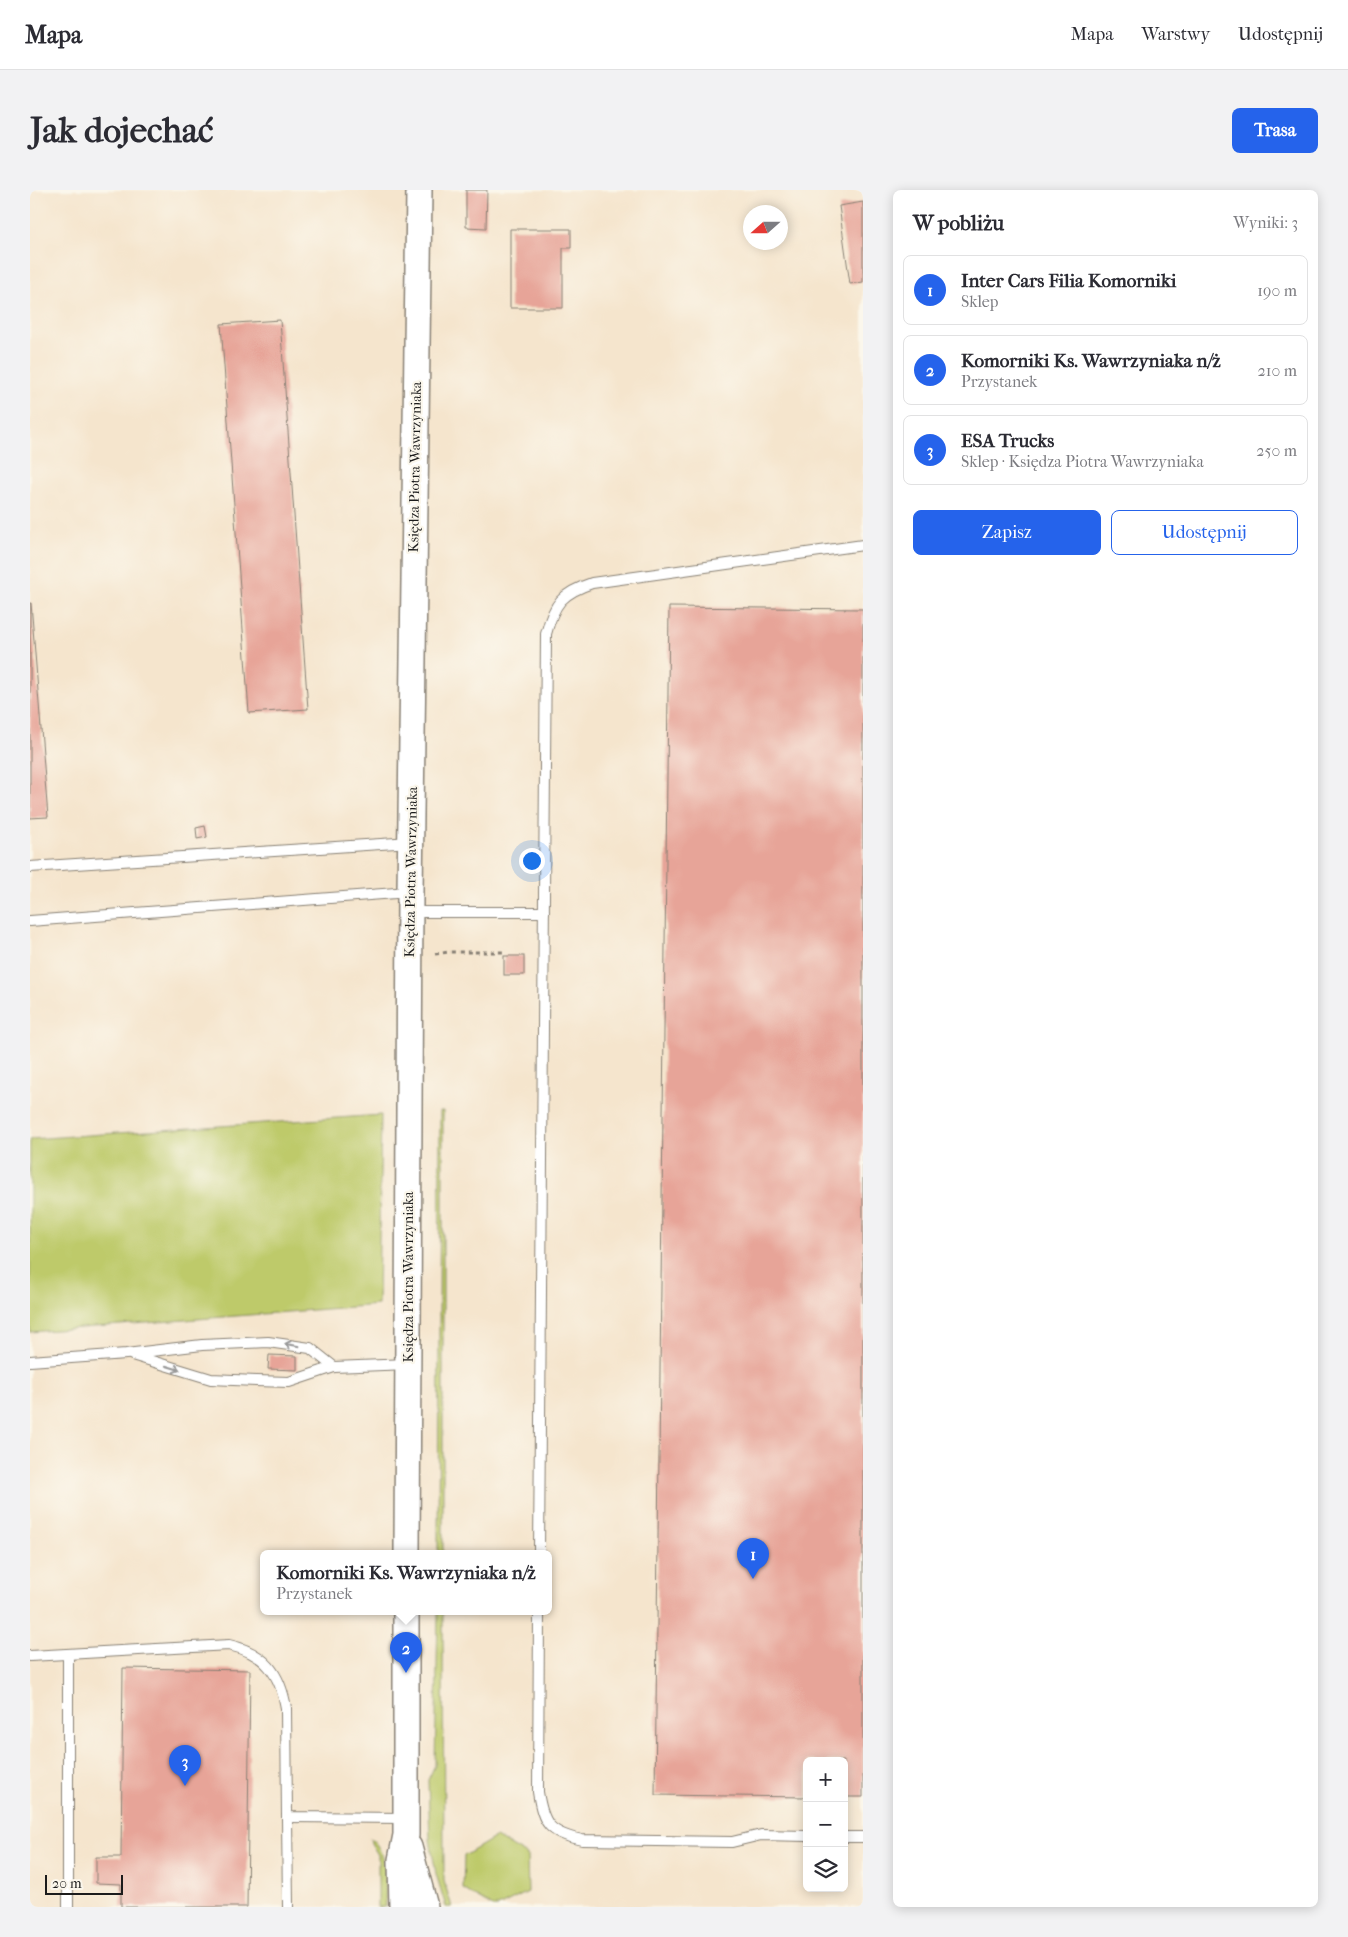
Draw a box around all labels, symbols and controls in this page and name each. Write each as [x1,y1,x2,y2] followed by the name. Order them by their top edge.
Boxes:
[25,21,82,49] text: Mapa
[1071,24,1114,45] text: Mapa
[1142,24,1210,45] text: Warstwy
[1238,24,1323,45] text: Udostępnij
[1232,108,1318,153] button: Trasa
[30,110,214,151] text: Jak dojechać
[743,205,788,250] north arrow
[913,211,1004,235] text: W pobliżu
[1233,213,1298,232] text: Wyniki: 3
[961,270,1176,292] text: Inter Cars Filia Komorniki
[927,281,933,300] text: 1
[1257,281,1297,300] text: 190 m
[961,292,998,311] text: Sklep
[961,350,1221,372] text: Komorniki Ks. Wawrzyniaka n/ż
[926,361,934,380] text: 2
[1258,361,1297,380] text: 210 m
[961,372,1037,391] text: Przystanek
[405,381,425,553] street label: Księdza Piotra Wawrzyniaka
[961,430,1054,452] text: ESA Trucks
[927,441,933,460] text: 3
[1256,441,1297,460] text: 250 m
[961,452,1204,471] text: Sklep · Księdza Piotra Wawrzyniaka
[913,510,1101,555] button: Zapisz
[1111,510,1298,555] button: Udostępnij
[401,786,421,958] street label: Księdza Piotra Wawrzyniaka
[519,848,545,874] your location
[400,1191,417,1362] street label: Księdza Piotra Wawrzyniaka
[285,1340,301,1350] one-way arrow
[165,1363,181,1373] one-way arrow
[737,1538,769,1579] pin: 1
[260,1550,552,1615] popup
[276,1562,536,1584] text: Komorniki Ks. Wawrzyniaka n/ż
[276,1584,353,1603] text: Przystanek
[390,1632,422,1673] pin: 2
[169,1745,201,1786] pin: 3
[803,1757,848,1892] map controls
[803,1757,848,1802] button: +
[803,1802,848,1847] button: −
[803,1847,848,1892] button: layers
[45,1872,122,1895] scale bar
[52,1875,82,1892] text: 20 m

